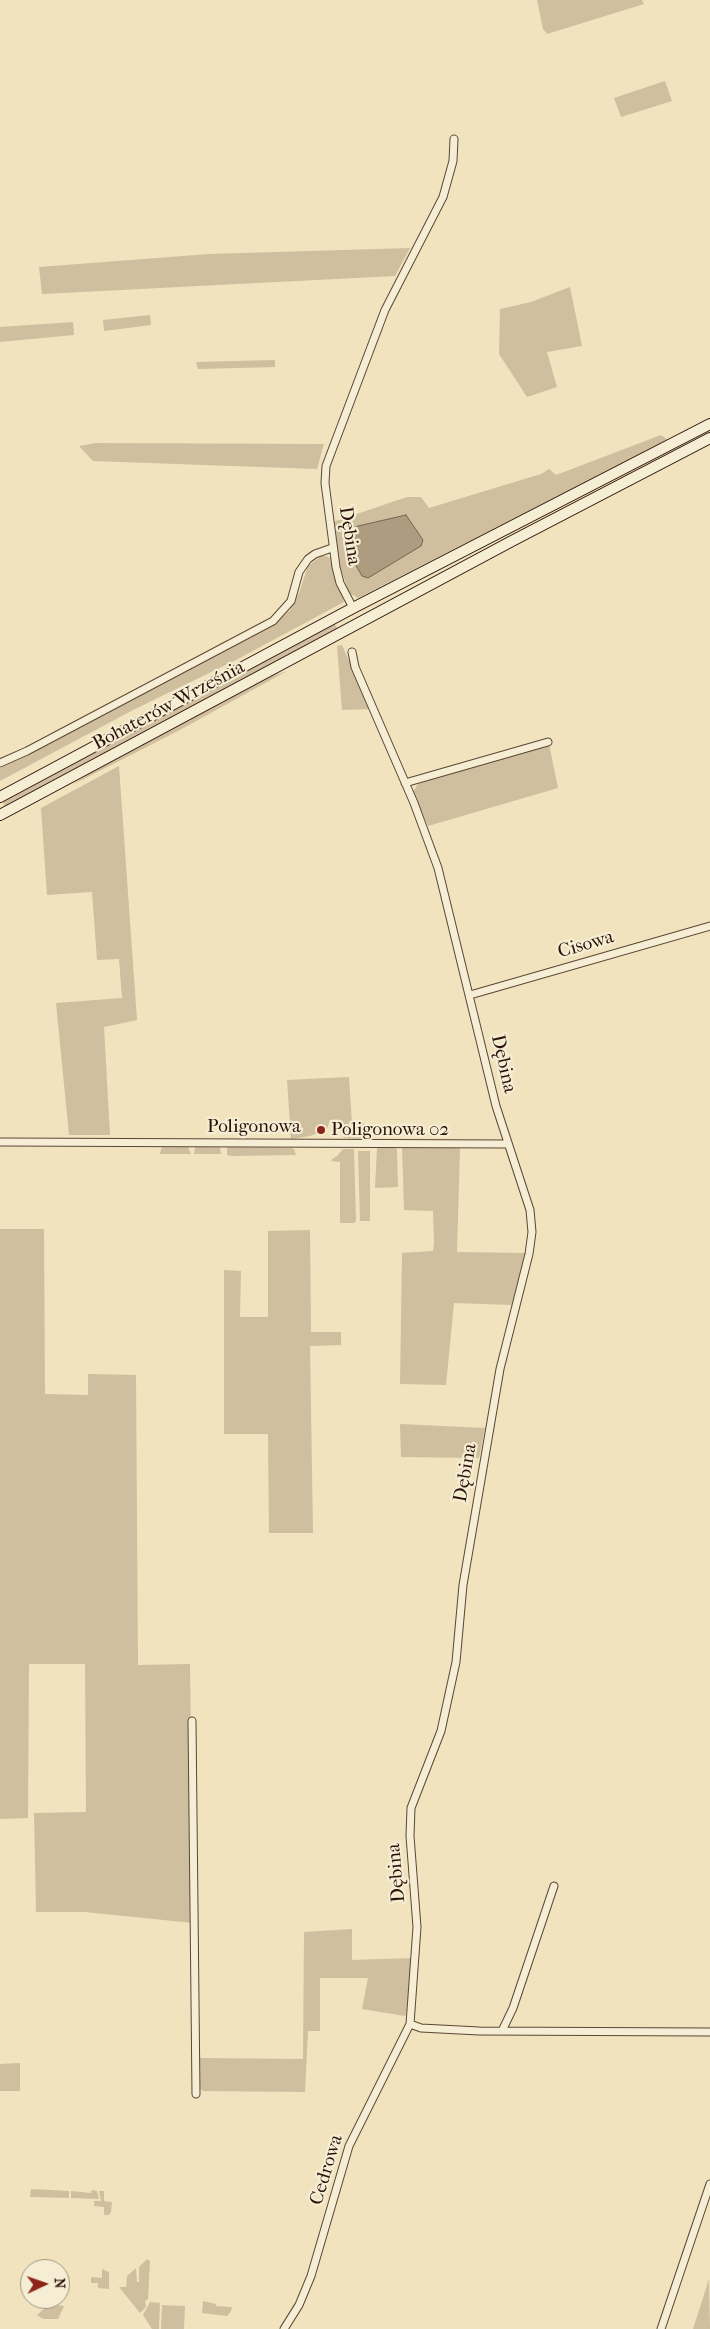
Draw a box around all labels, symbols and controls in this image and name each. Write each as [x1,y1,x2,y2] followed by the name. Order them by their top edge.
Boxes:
[333,505,365,567] street label: Dębina
[89,656,249,756] street label: Bohaterów Września
[555,926,617,964] street label: Cisowa
[485,1033,521,1095] street label: Dębina
[207,1116,301,1138] street label: Poligonowa
[331,1119,449,1141] place label: Poligonowa 02
[315,1124,327,1136] marker: Poligonowa 02
[450,1442,482,1504] street label: Dębina
[383,1843,411,1903] street label: Dębina
[306,2132,348,2208] street label: Cedrowa
[20,2259,70,2309] north arrow
[51,2277,68,2289] text: N

